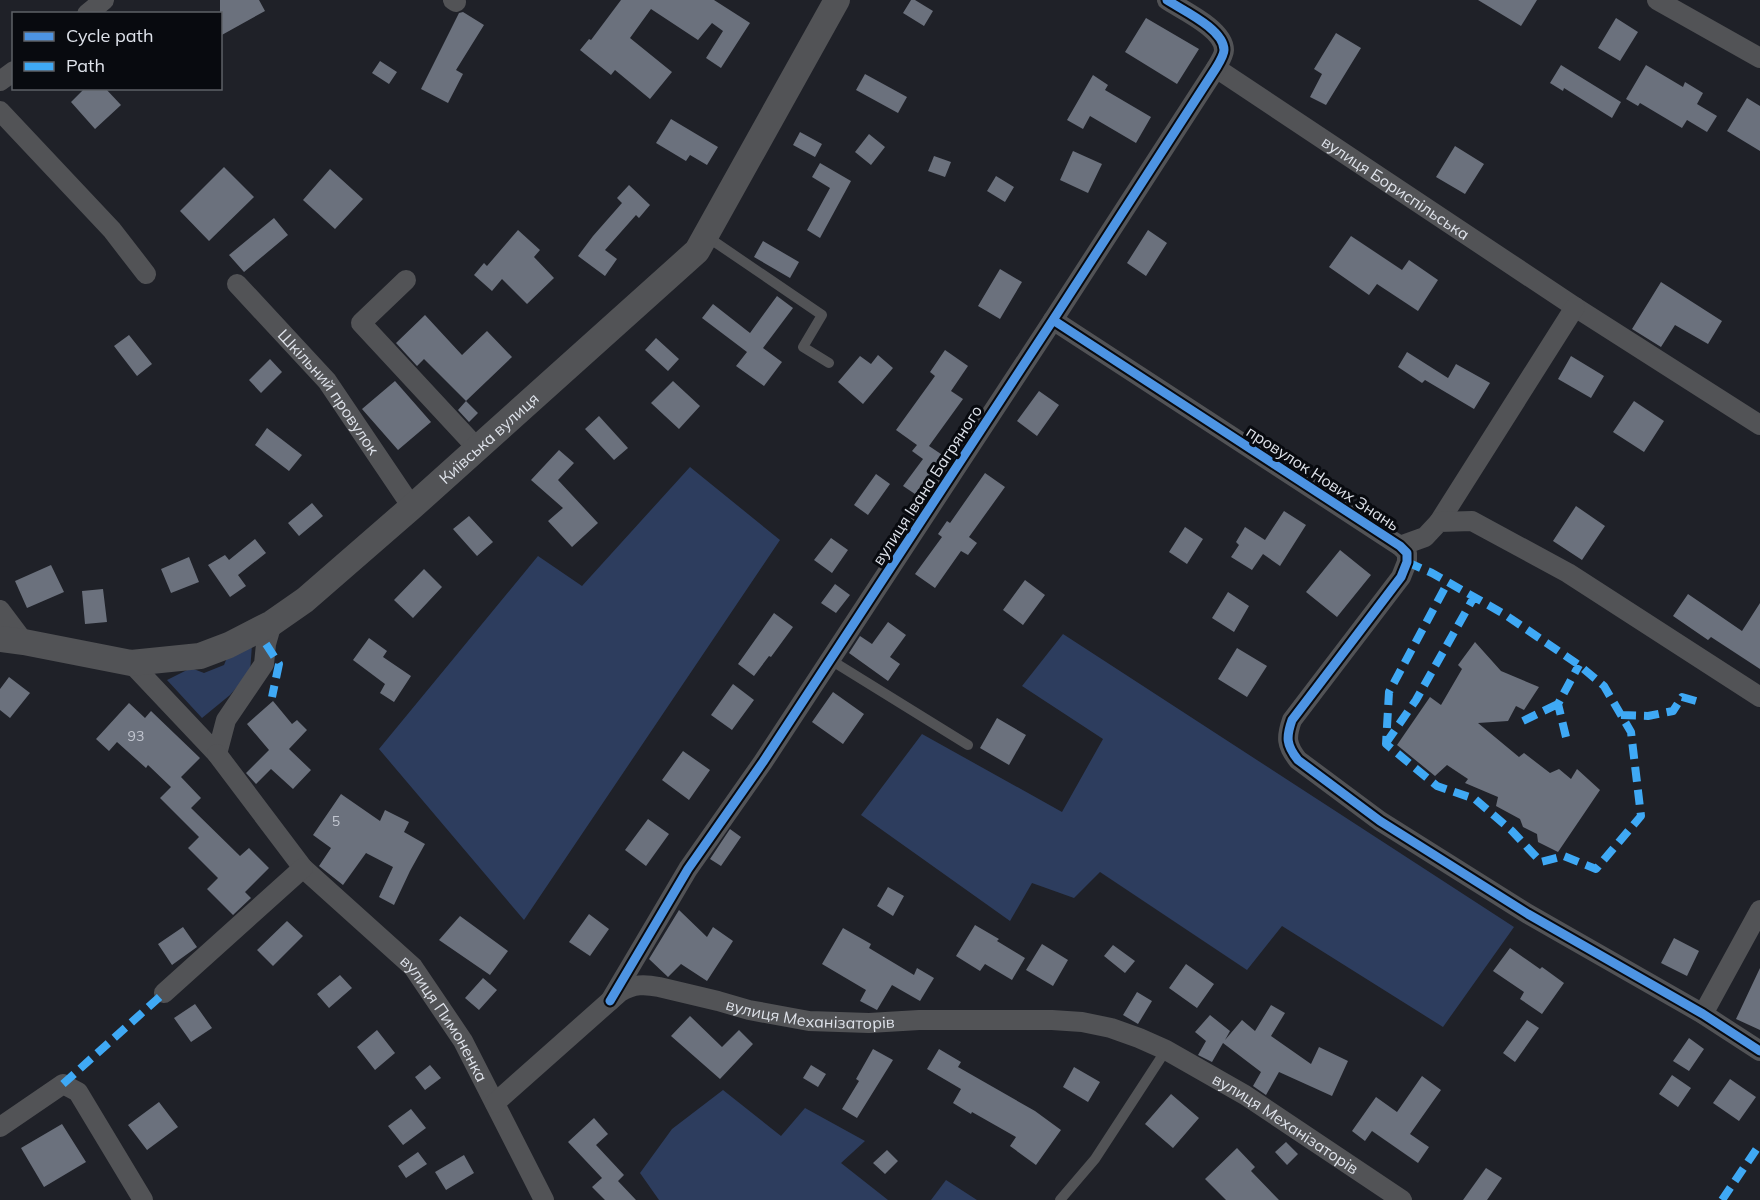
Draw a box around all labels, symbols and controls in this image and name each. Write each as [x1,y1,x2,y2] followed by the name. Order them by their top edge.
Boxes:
[12,12,222,90] legend
[66,24,153,47] text: Cycle path
[66,54,105,77] text: Path
[1318,131,1473,244] street label: вулиця Бориспільська
[274,325,384,459] street label: Шкільний провулок
[435,388,543,488] street label: Київська вулиця
[868,401,986,569] street label: вулиця Івана Багряного
[1243,421,1403,535] street label: провулок Нових Знань
[128,727,144,745] house number: 93
[332,812,340,830] house number: 5
[396,951,492,1085] street label: вулиця Пимоненка
[724,994,895,1033] street label: вулиця Механізаторів
[1209,1069,1363,1178] street label: вулиця Механізаторів

